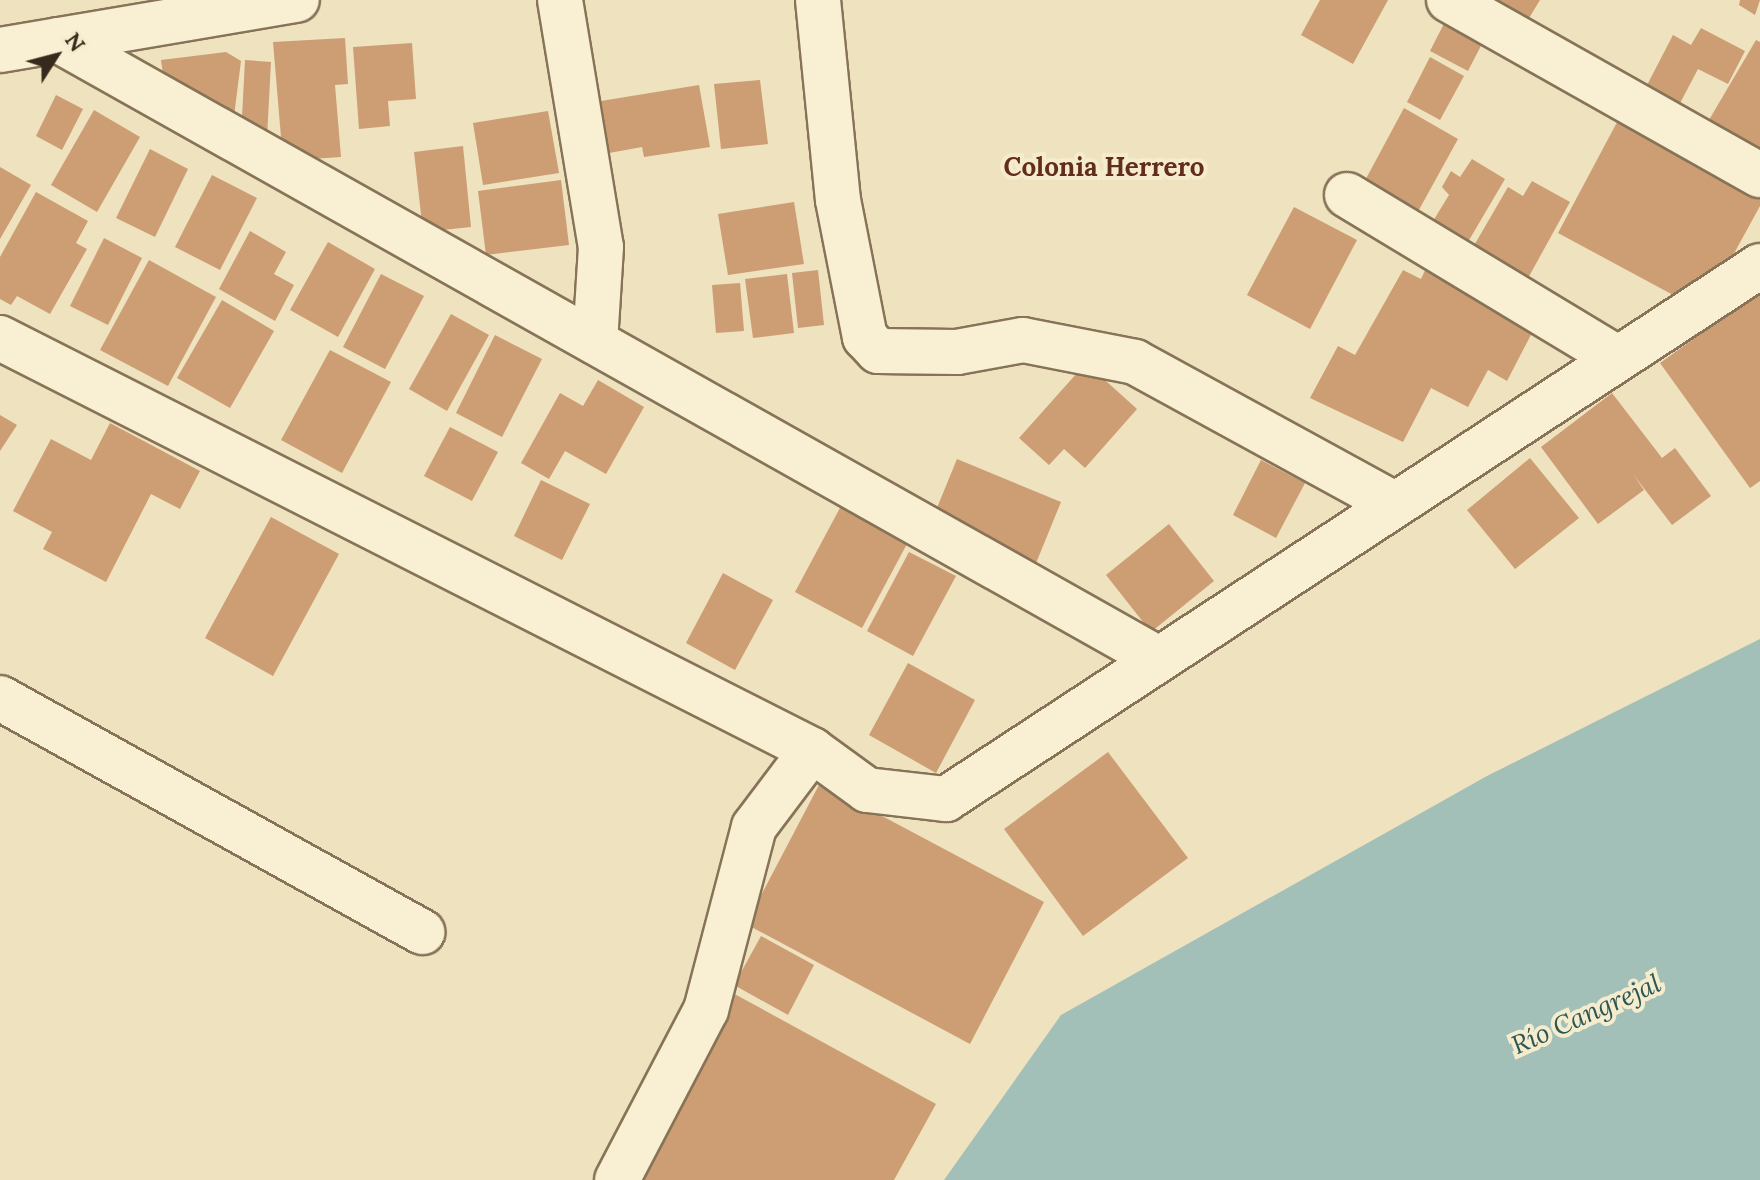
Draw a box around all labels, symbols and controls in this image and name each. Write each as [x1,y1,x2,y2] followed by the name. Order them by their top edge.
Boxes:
[16,16,96,96] north arrow
[59,27,92,57] text: N
[1004,151,1204,183] district label: Colonia Herrero
[1507,967,1665,1061] water label: Río Cangrejal

